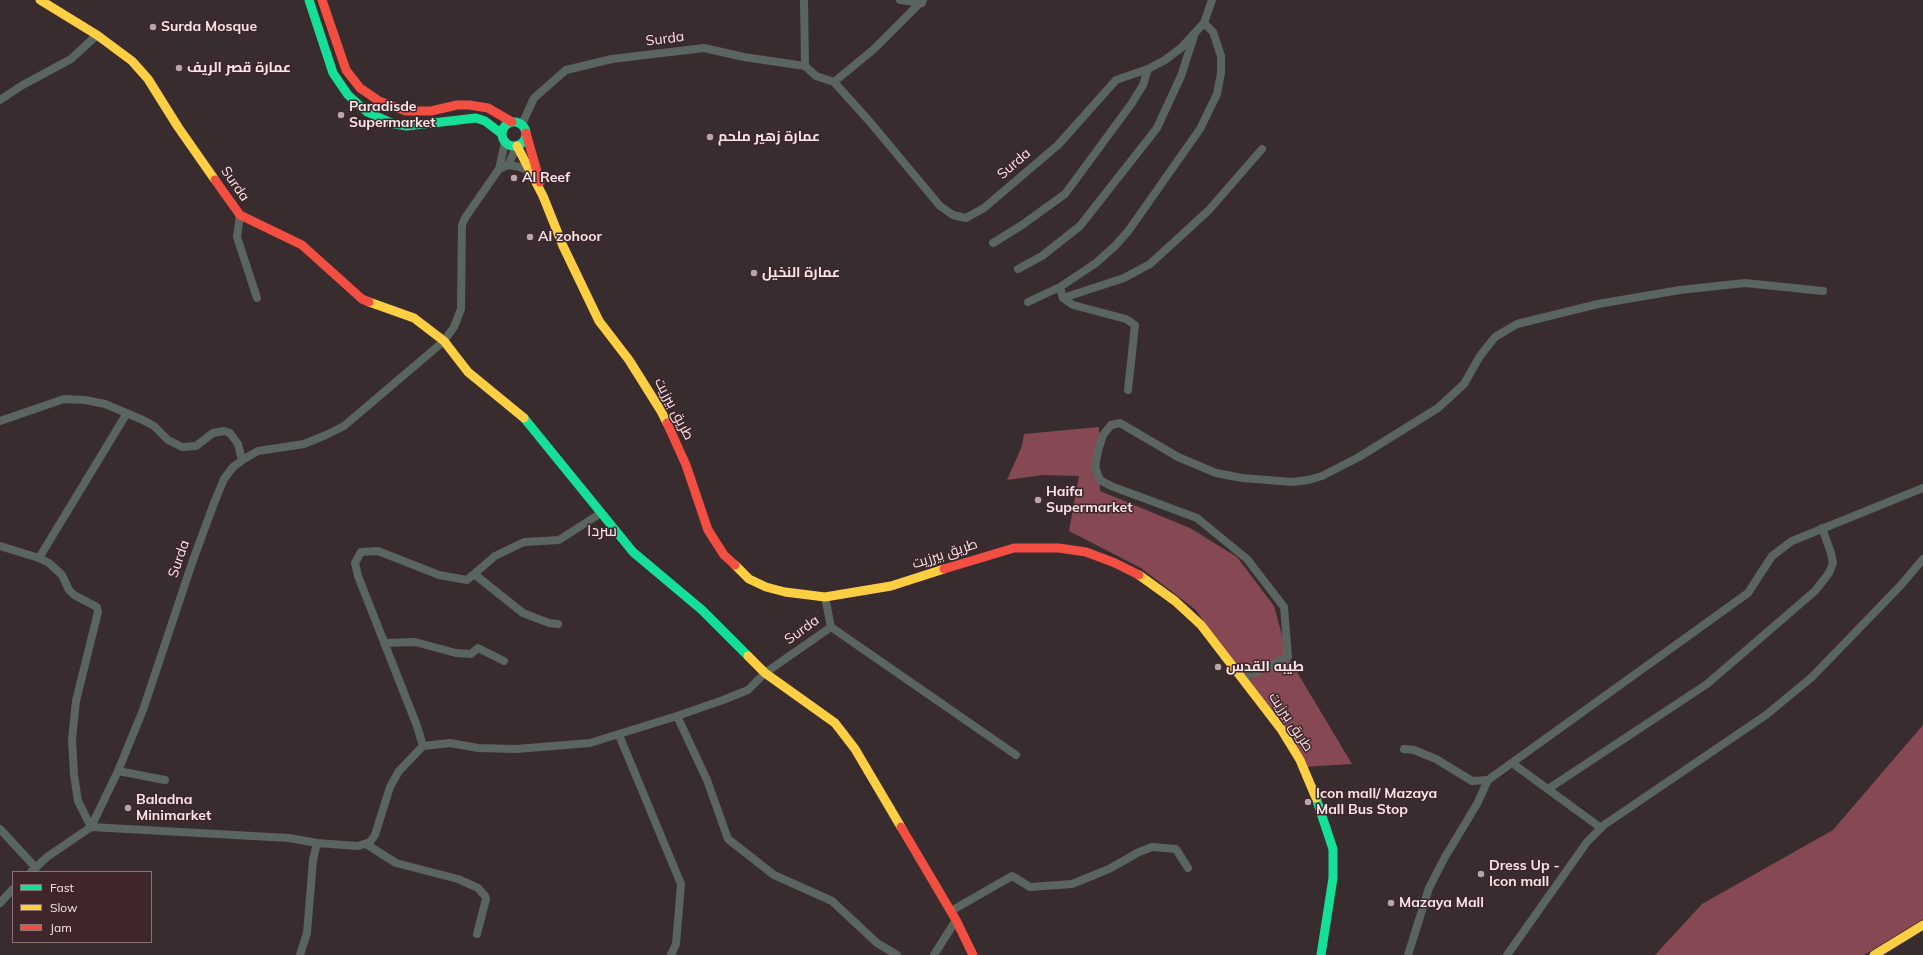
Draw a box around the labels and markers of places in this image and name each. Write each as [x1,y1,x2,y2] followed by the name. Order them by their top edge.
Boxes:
[161,19,257,35] place label: Surda Mosque
[148,22,158,32] marker: Surda Mosque
[187,60,291,76] place label: عمارة قصر الريف
[174,63,184,73] marker: عمارة قصر الريف
[349,99,436,132] place label: Paradisde Supermarket
[336,110,346,120] marker: Paradisde Supermarket
[718,129,820,145] place label: عمارة زهير ملحم
[705,132,715,142] marker: عمارة زهير ملحم
[522,170,570,186] place label: Al Reef
[509,173,519,183] marker: Al Reef
[538,229,602,245] place label: Al zohoor
[525,232,535,242] marker: Al zohoor
[762,265,840,281] place label: عمارة النخيل
[749,268,759,278] marker: عمارة النخيل
[1046,484,1133,516] place label: Haifa Supermarket
[1033,495,1043,505] marker: Haifa Supermarket
[1226,659,1304,675] place label: طيبه القدس
[1213,662,1223,672] marker: طيبه القدس
[1316,786,1437,818] place label: Icon mall/ Mazaya Mall Bus Stop
[136,792,211,824] place label: Baladna Minimarket
[1303,797,1313,807] marker: Icon mall/ Mazaya Mall Bus Stop
[123,803,133,813] marker: Baladna Minimarket
[1489,858,1560,890] place label: Dress Up - Icon mall
[1476,869,1486,879] marker: Dress Up - Icon mall
[1399,895,1484,911] place label: Mazaya Mall
[1386,898,1396,908] marker: Mazaya Mall

